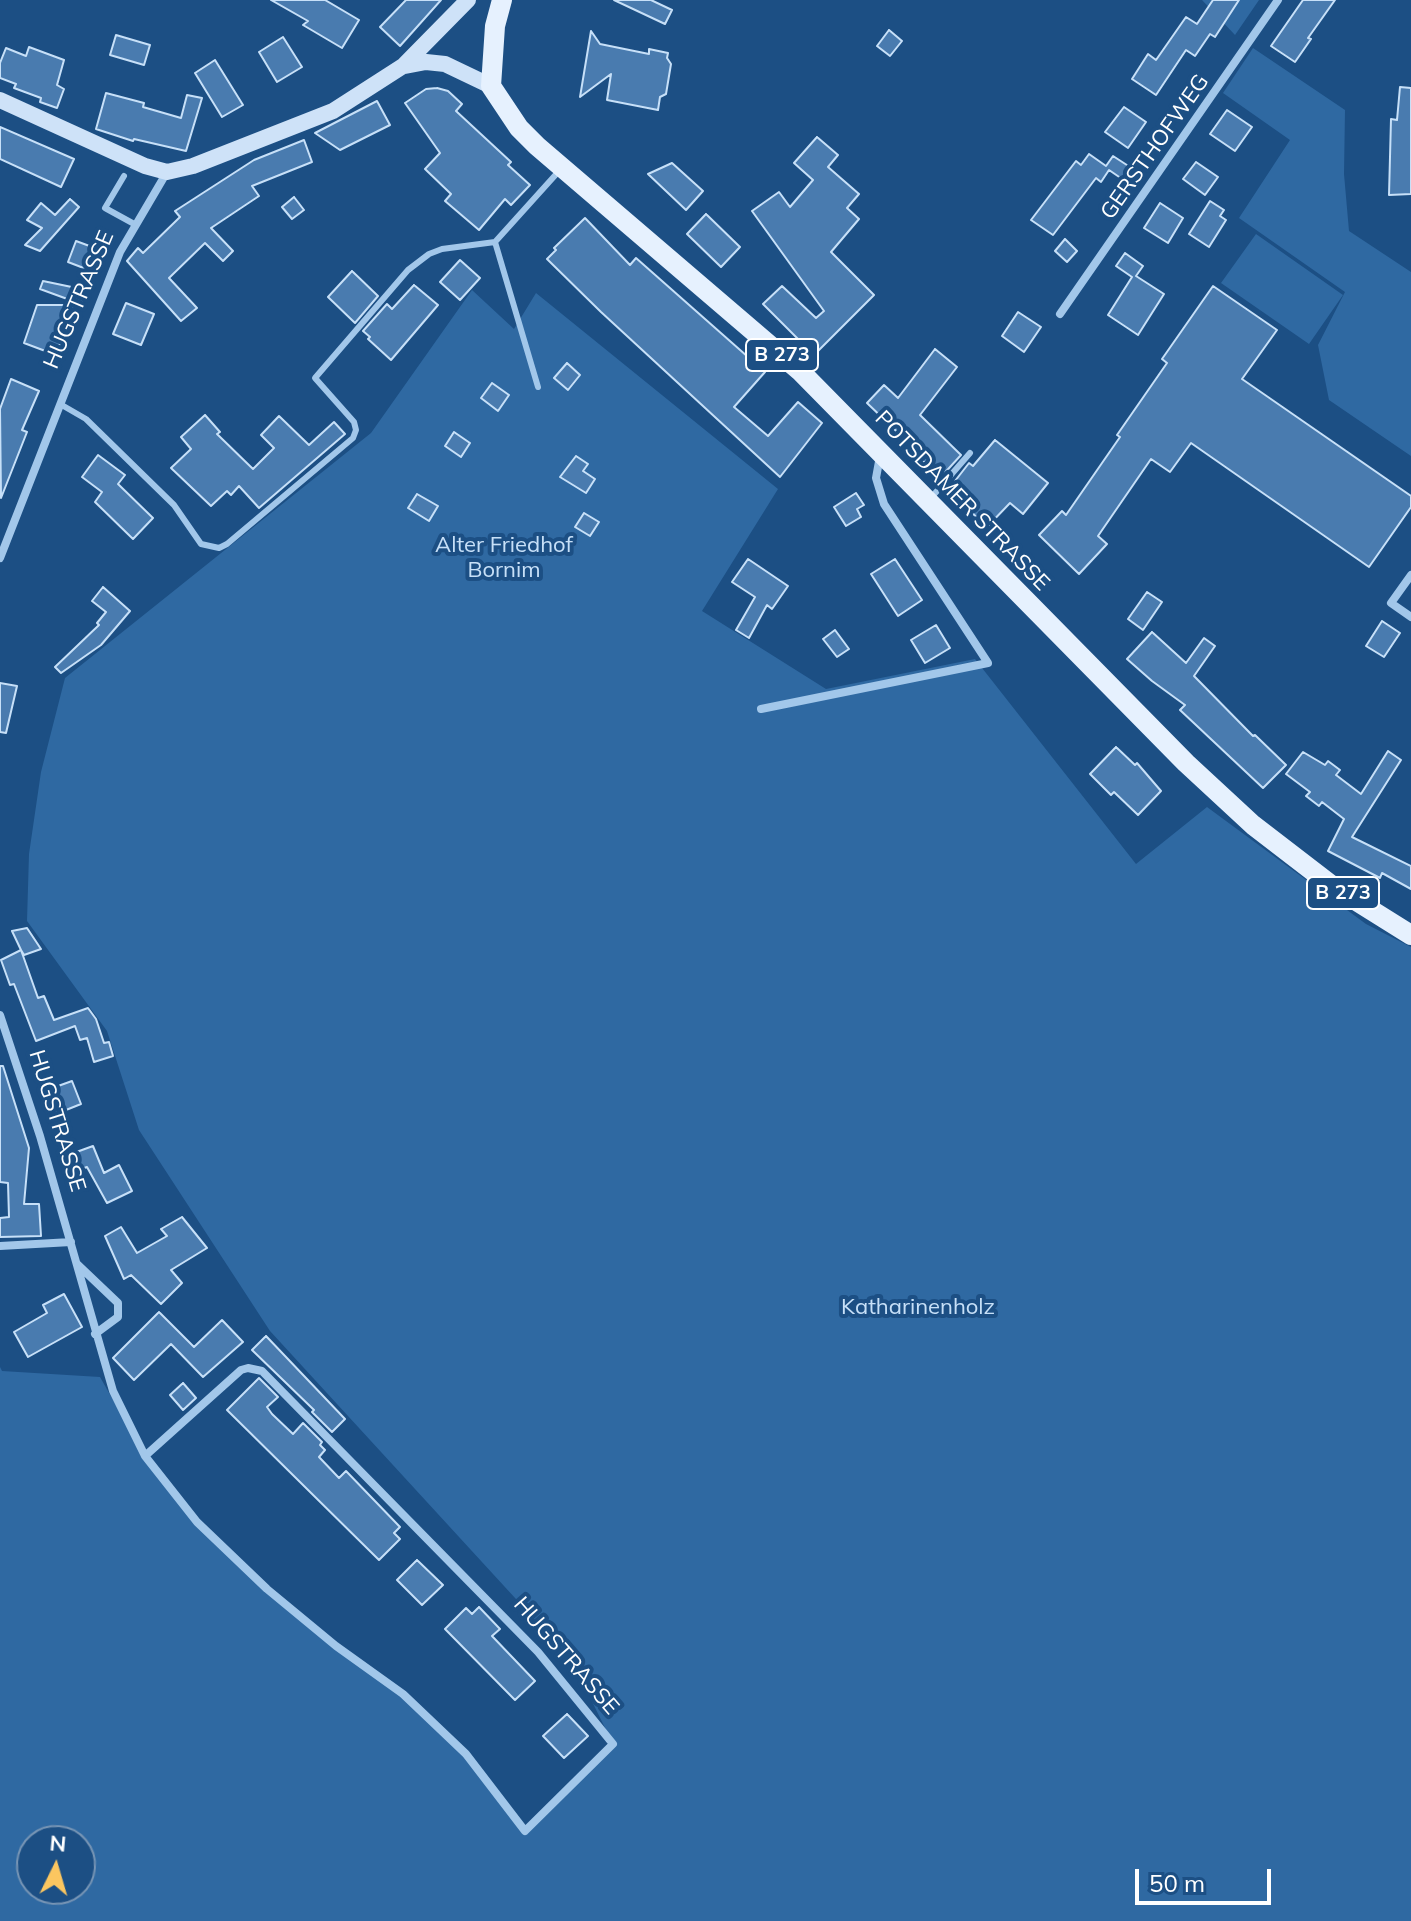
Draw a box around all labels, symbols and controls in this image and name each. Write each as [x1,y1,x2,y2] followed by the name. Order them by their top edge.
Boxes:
[1095,70,1215,224] street label: GERSTHOFWEG
[38,227,120,373] street label: HUGSTRASSE
[746,339,818,371] road number: B 273
[869,406,1055,596] street label: POTSDAMER STRASSE
[435,532,573,584] park label: Alter Friedhof Bornim
[1307,877,1379,909] road number: B 273
[23,1047,91,1195] street label: HUGSTRASSE
[841,1294,995,1320] park label: Katharinenholz
[508,1592,624,1720] street label: HUGSTRASSE
[16,1825,96,1905] north arrow
[48,1828,67,1858] text: N
[1139,1853,1275,1903] scale bar
[1149,1868,1205,1898] text: 50 m

